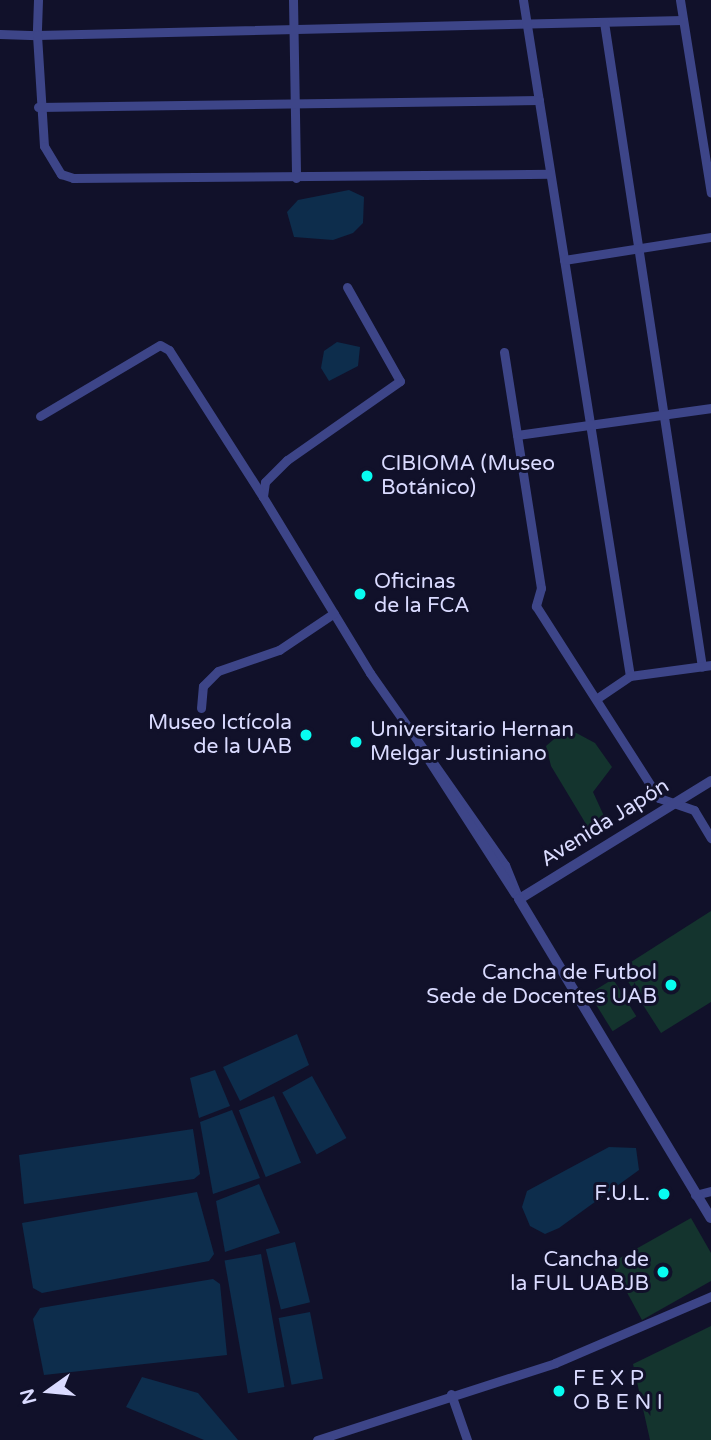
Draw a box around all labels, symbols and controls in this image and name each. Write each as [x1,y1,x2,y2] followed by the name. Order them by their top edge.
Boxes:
[381,451,555,501] place label: CIBIOMA (Museo Botánico)
[359,468,375,484] marker: CIBIOMA (Museo Botánico)
[374,569,470,619] place label: Oficinas de la FCA
[352,586,368,602] marker: Oficinas de la FCA
[148,710,292,760] place label: Museo Ictícola de la UAB
[370,717,574,767] place label: Universitario Hernan Melgar Justiniano
[298,727,314,743] marker: Museo Ictícola de la UAB
[348,734,364,750] marker: Universitario Hernan Melgar Justiniano
[536,773,674,873] street label: Avenida Japón
[426,960,657,1010] place label: Cancha de Futbol Sede de Docentes UAB
[663,977,679,993] marker: Cancha de Futbol Sede de Docentes UAB
[594,1181,650,1207] place label: F.U.L.
[656,1186,672,1202] marker: F.U.L.
[510,1247,649,1297] place label: Cancha de la FUL UABJB
[655,1264,671,1280] marker: Cancha de la FUL UABJB
[14,1356,84,1426] north arrow
[573,1366,663,1416] place label: F E X P O B E N I
[551,1383,567,1399] marker: F E X P O B E N I
[16,1386,41,1407] text: N

